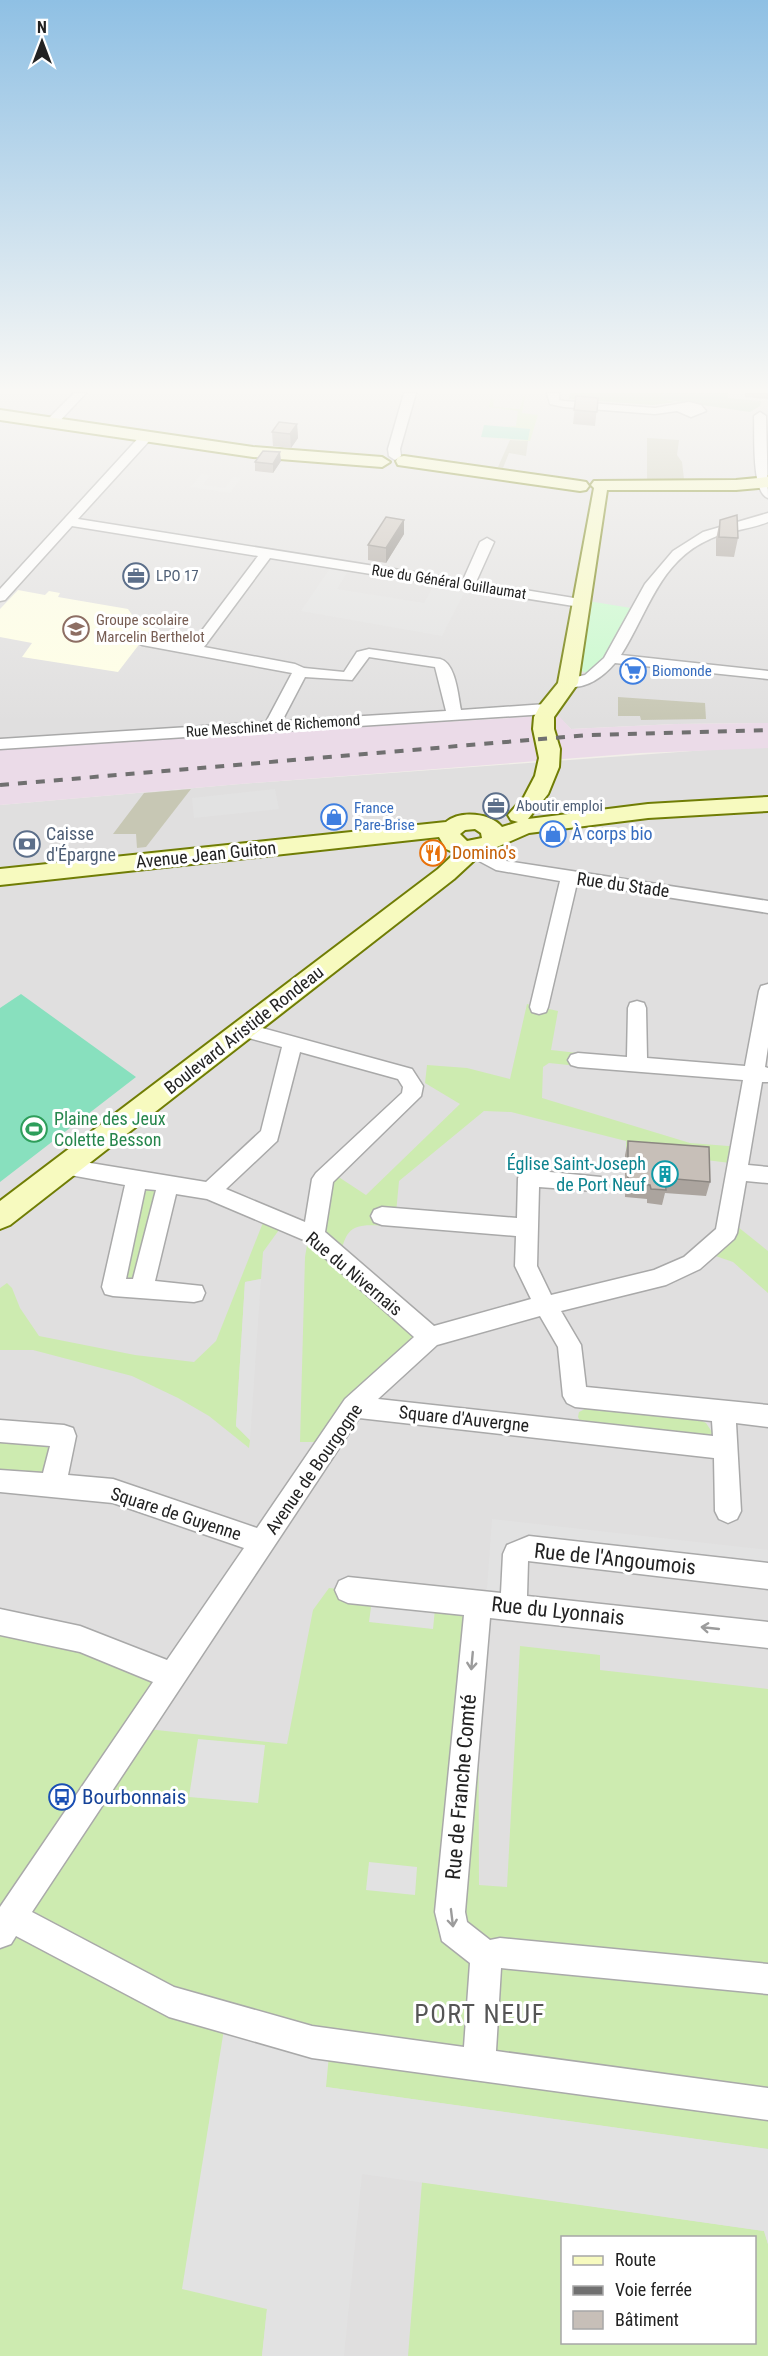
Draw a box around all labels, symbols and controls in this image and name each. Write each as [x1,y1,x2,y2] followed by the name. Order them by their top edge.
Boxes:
[12,12,72,72] north arrow
[37,18,47,37] text: N
[121,561,151,591] office icon: LPO 17
[370,561,528,603] street label: Rue du Général Guillaumat
[156,567,199,585] place label: LPO 17
[96,611,205,646] place label: Groupe scolaire Marcelin Berthelot
[61,614,91,644] school or university icon: Groupe scolaire Marcelin Berthelot
[618,656,648,686] supermarket icon: Biomonde
[652,662,712,680] place label: Biomonde
[185,711,361,741] street label: Rue Meschinet de Richemond
[481,791,511,821] office icon: Aboutir emploi
[516,797,603,815] place label: Aboutir emploi
[354,799,415,834] place label: France Pare-Brise
[319,802,349,832] shop icon: France Pare-Brise
[538,819,568,849] shop icon: À corps bio
[46,823,116,865] place label: Caisse d'Épargne
[572,823,653,844] place label: À corps bio
[12,829,42,859] bank icon: Caisse d'Épargne
[135,837,277,872] street label: Avenue Jean Guiton
[418,838,448,868] restaurant icon: Domino's
[452,842,516,863] place label: Domino's
[575,868,671,901] street label: Rue du Stade
[160,961,327,1098] street label: Boulevard Aristide Rondeau
[54,1108,166,1150] place label: Plaine des Jeux Colette Besson
[19,1114,49,1144] sports icon: Plaine des Jeux Colette Besson
[507,1153,646,1195] place label: Église Saint-Joseph de Port Neuf
[650,1159,680,1189] building icon: Église Saint-Joseph de Port Neuf
[302,1227,407,1320] street label: Rue du Nivernais
[261,1400,366,1538] street label: Avenue de Bourgogne
[398,1401,530,1436] street label: Square d'Auvergne
[108,1483,244,1545] street label: Square de Guyenne
[533,1539,697,1579] street label: Rue de l'Angoumois
[490,1592,626,1630] street label: Rue du Lyonnais
[700,1622,720,1633] one-way arrow
[467,1650,478,1670] one-way arrow
[441,1693,481,1881] street label: Rue de Franche Comté
[47,1782,77,1812] bus stop icon: Bourbonnais
[82,1785,186,1809] place label: Bourbonnais
[446,1907,457,1927] one-way arrow
[414,1999,546,2029] district label: PORT NEUF
[561,2236,756,2344] legend
[615,2249,656,2270] text: Route
[615,2279,692,2300] text: Voie ferrée
[615,2309,679,2330] text: Bâtiment

